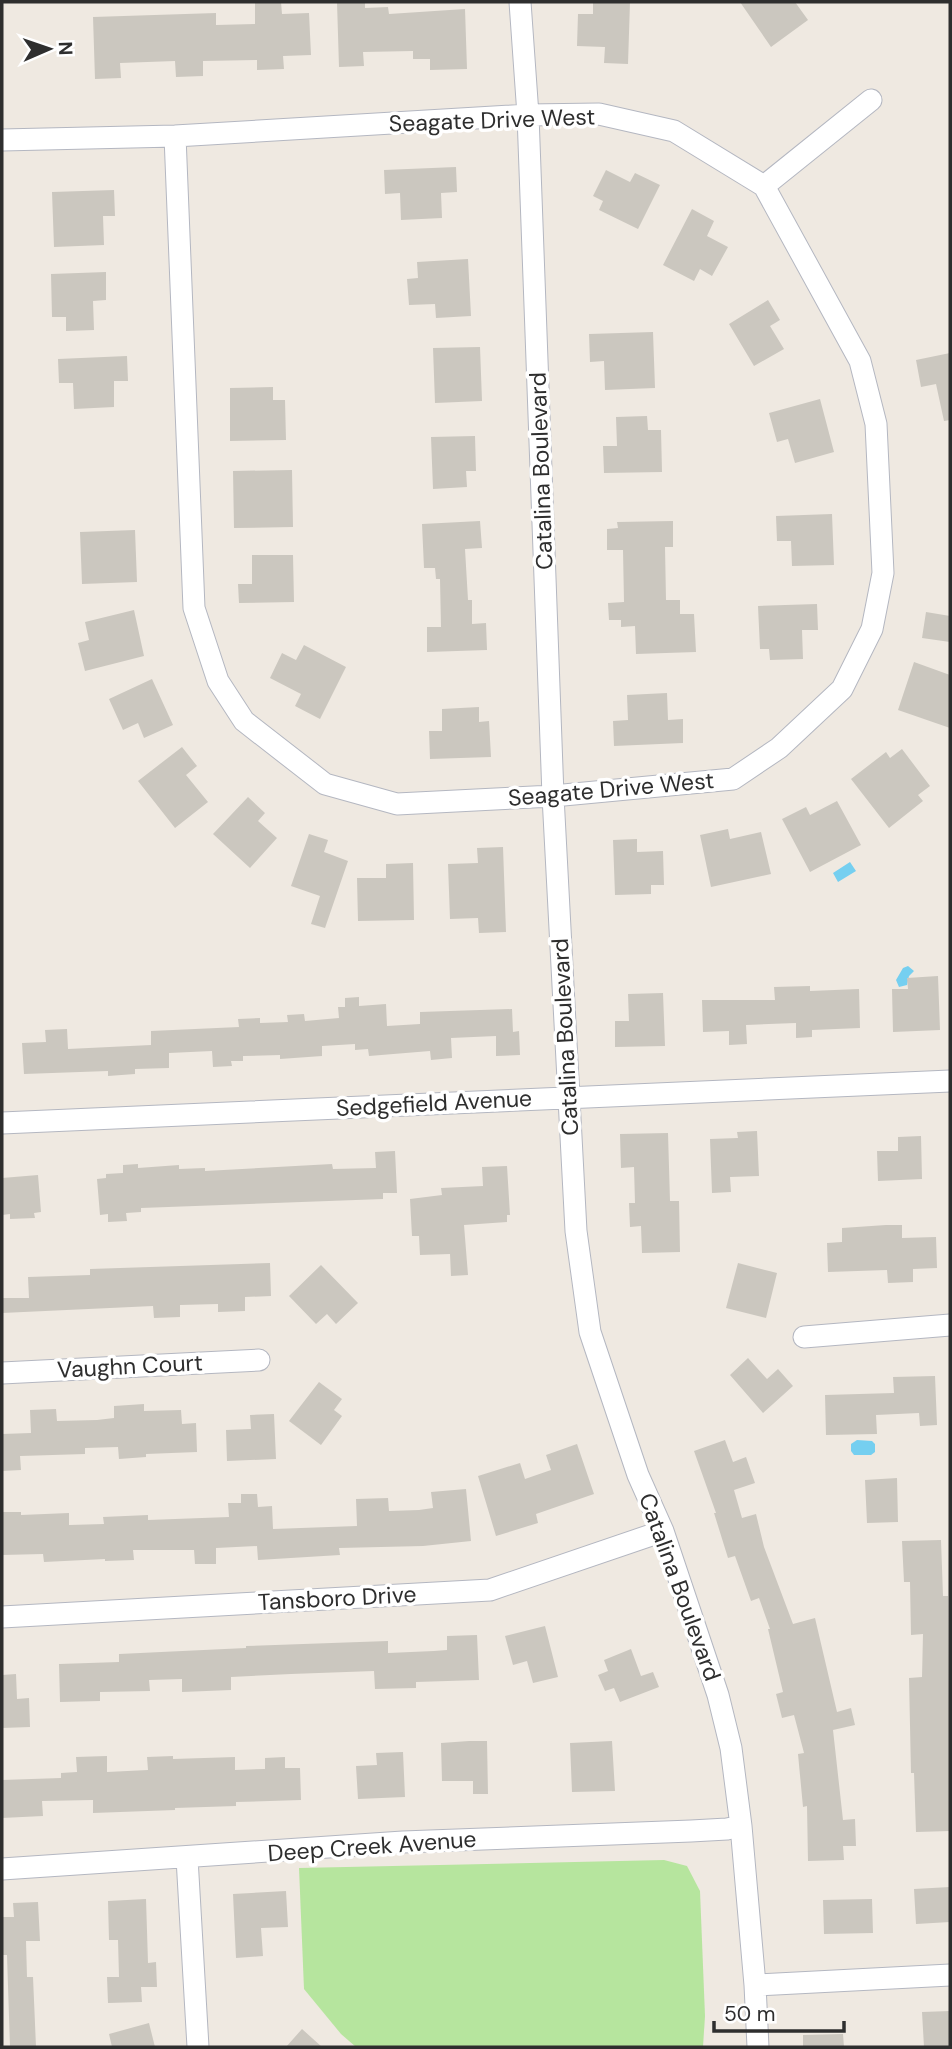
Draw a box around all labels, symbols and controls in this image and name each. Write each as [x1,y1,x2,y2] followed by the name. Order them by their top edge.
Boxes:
[14,14,84,84] north arrow
[53,41,78,56] text: N
[388,101,596,139] street label: Seagate Drive West
[523,372,559,570] street label: Catalina Boulevard
[507,765,715,813] street label: Seagate Drive West
[545,938,585,1136] street label: Catalina Boulevard
[335,1083,533,1123] street label: Sedgefield Avenue
[56,1347,204,1385] street label: Vaughn Court
[632,1489,728,1685] street label: Catalina Boulevard
[257,1579,417,1617] street label: Tansboro Drive
[267,1824,477,1868] street label: Deep Creek Avenue
[714,1990,844,2034] scale bar
[724,2000,775,2028] text: 50 m

